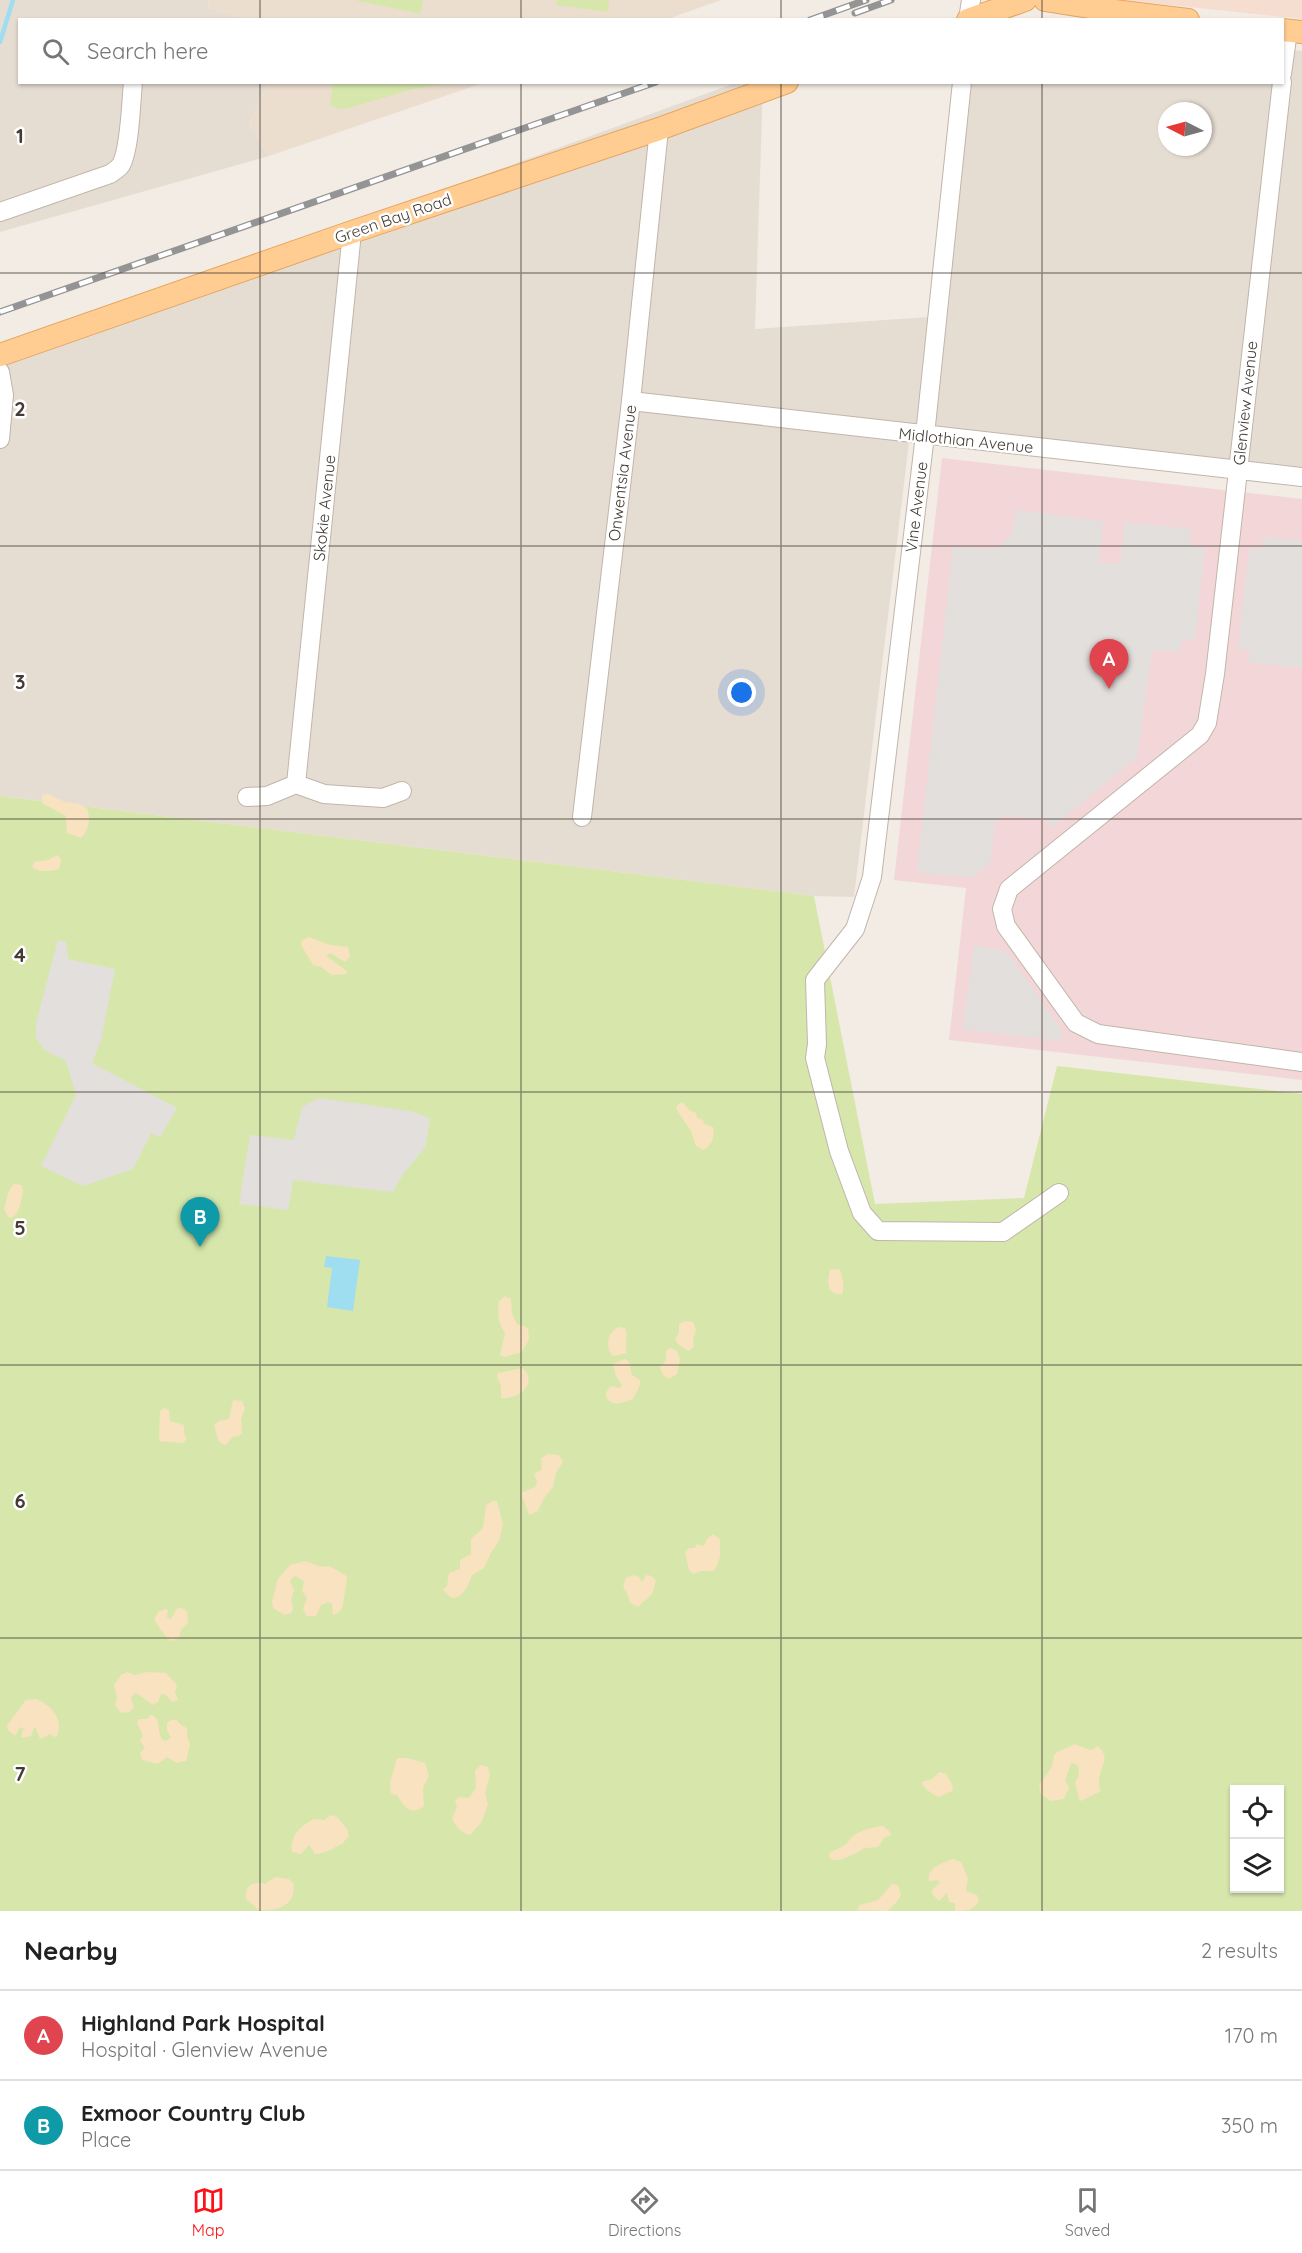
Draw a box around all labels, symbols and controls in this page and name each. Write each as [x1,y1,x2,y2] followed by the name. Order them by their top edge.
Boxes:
[18,18,1284,84] search box
[39,35,72,68] icon: search
[87,37,208,65] text: Search here
[1158,102,1212,156] north arrow
[16,123,24,148] text: 1
[332,189,454,247] street label: Green Bay Road
[1229,340,1261,466] street label: Glenview Avenue
[14,396,26,421] text: 2
[604,404,640,542] street label: Onwentsia Avenue
[898,423,1034,457] street label: Midlothian Avenue
[308,454,340,562] street label: Skokie Avenue
[901,460,931,554] street label: Vine Avenue
[1090,640,1128,689] pin: A
[15,669,25,694] text: 3
[727,678,756,707] your location
[14,942,26,967] text: 4
[180,1198,220,1247] pin: B
[14,1215,26,1240] text: 5
[14,1488,26,1513] text: 6
[15,1761,26,1786] text: 7
[1230,1785,1284,1893] map controls
[1230,1785,1284,1839] button: locate
[1230,1839,1284,1893] button: layers
[24,1934,118,1967] text: Nearby
[1201,1938,1278,1963] text: 2 results
[81,2009,325,2037] text: Highland Park Hospital
[37,2023,50,2048] text: A
[1225,2023,1278,2048] text: 170 m
[81,2037,328,2062] text: Hospital · Glenview Avenue
[81,2099,305,2127] text: Exmoor Country Club
[37,2113,50,2138] text: B
[1221,2113,1278,2138] text: 350 m
[81,2127,131,2152] text: Place
[192,2184,225,2240] tab: Map
[608,2184,681,2240] tab: Directions
[1065,2184,1110,2240] tab: Saved

